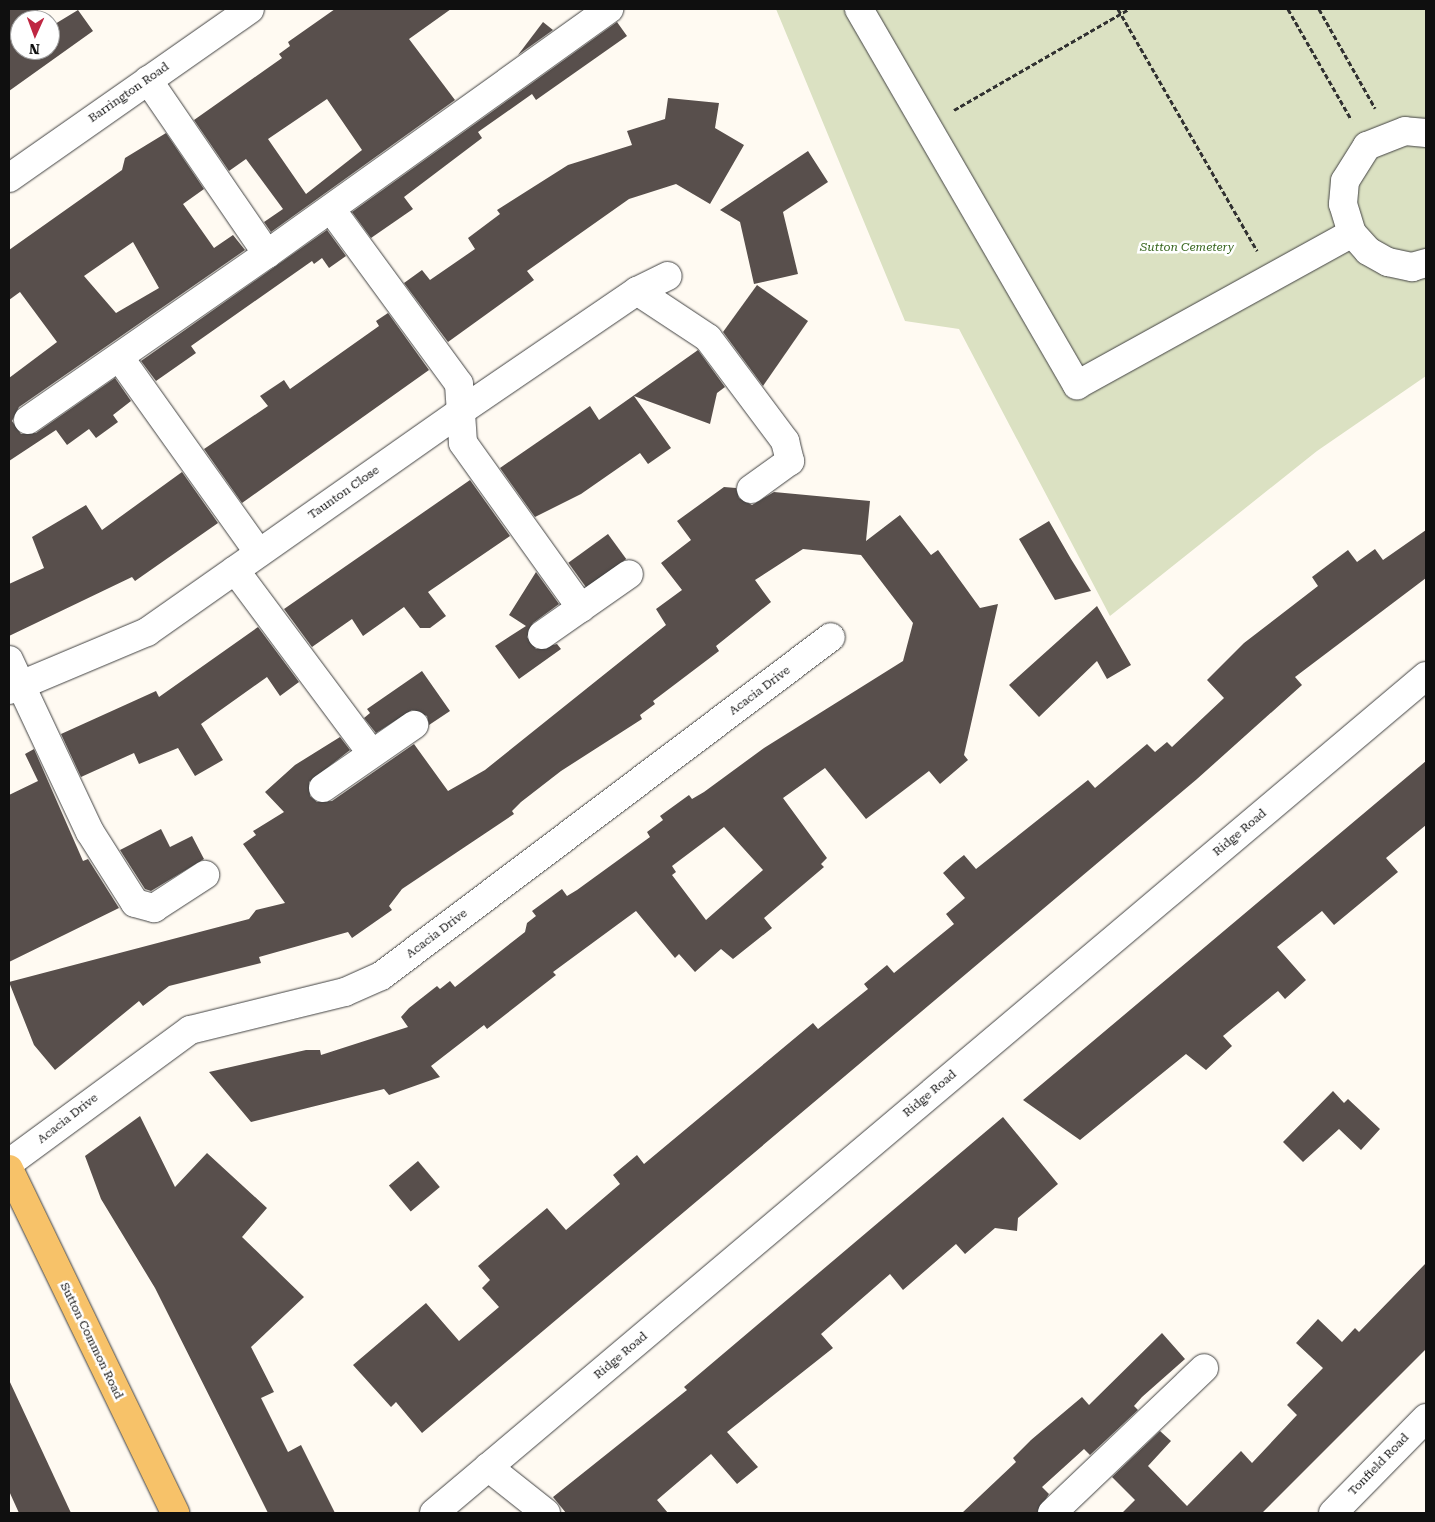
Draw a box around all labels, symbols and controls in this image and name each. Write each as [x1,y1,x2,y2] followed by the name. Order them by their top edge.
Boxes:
[10,10,60,60] north arrow
[29,41,40,57] text: N
[86,60,172,126] street label: Barrington Road
[1140,241,1234,255] park label: Sutton Cemetery
[306,463,382,523] street label: Taunton Close
[727,663,793,719] street label: Acacia Drive
[1210,806,1270,860] street label: Ridge Road
[404,906,470,962] street label: Acacia Drive
[900,1067,960,1121] street label: Ridge Road
[35,1091,101,1147] street label: Acacia Drive
[57,1280,125,1402] street label: Sutton Common Road
[591,1329,651,1383] street label: Ridge Road
[1346,1431,1412,1499] street label: Tonfield Road

